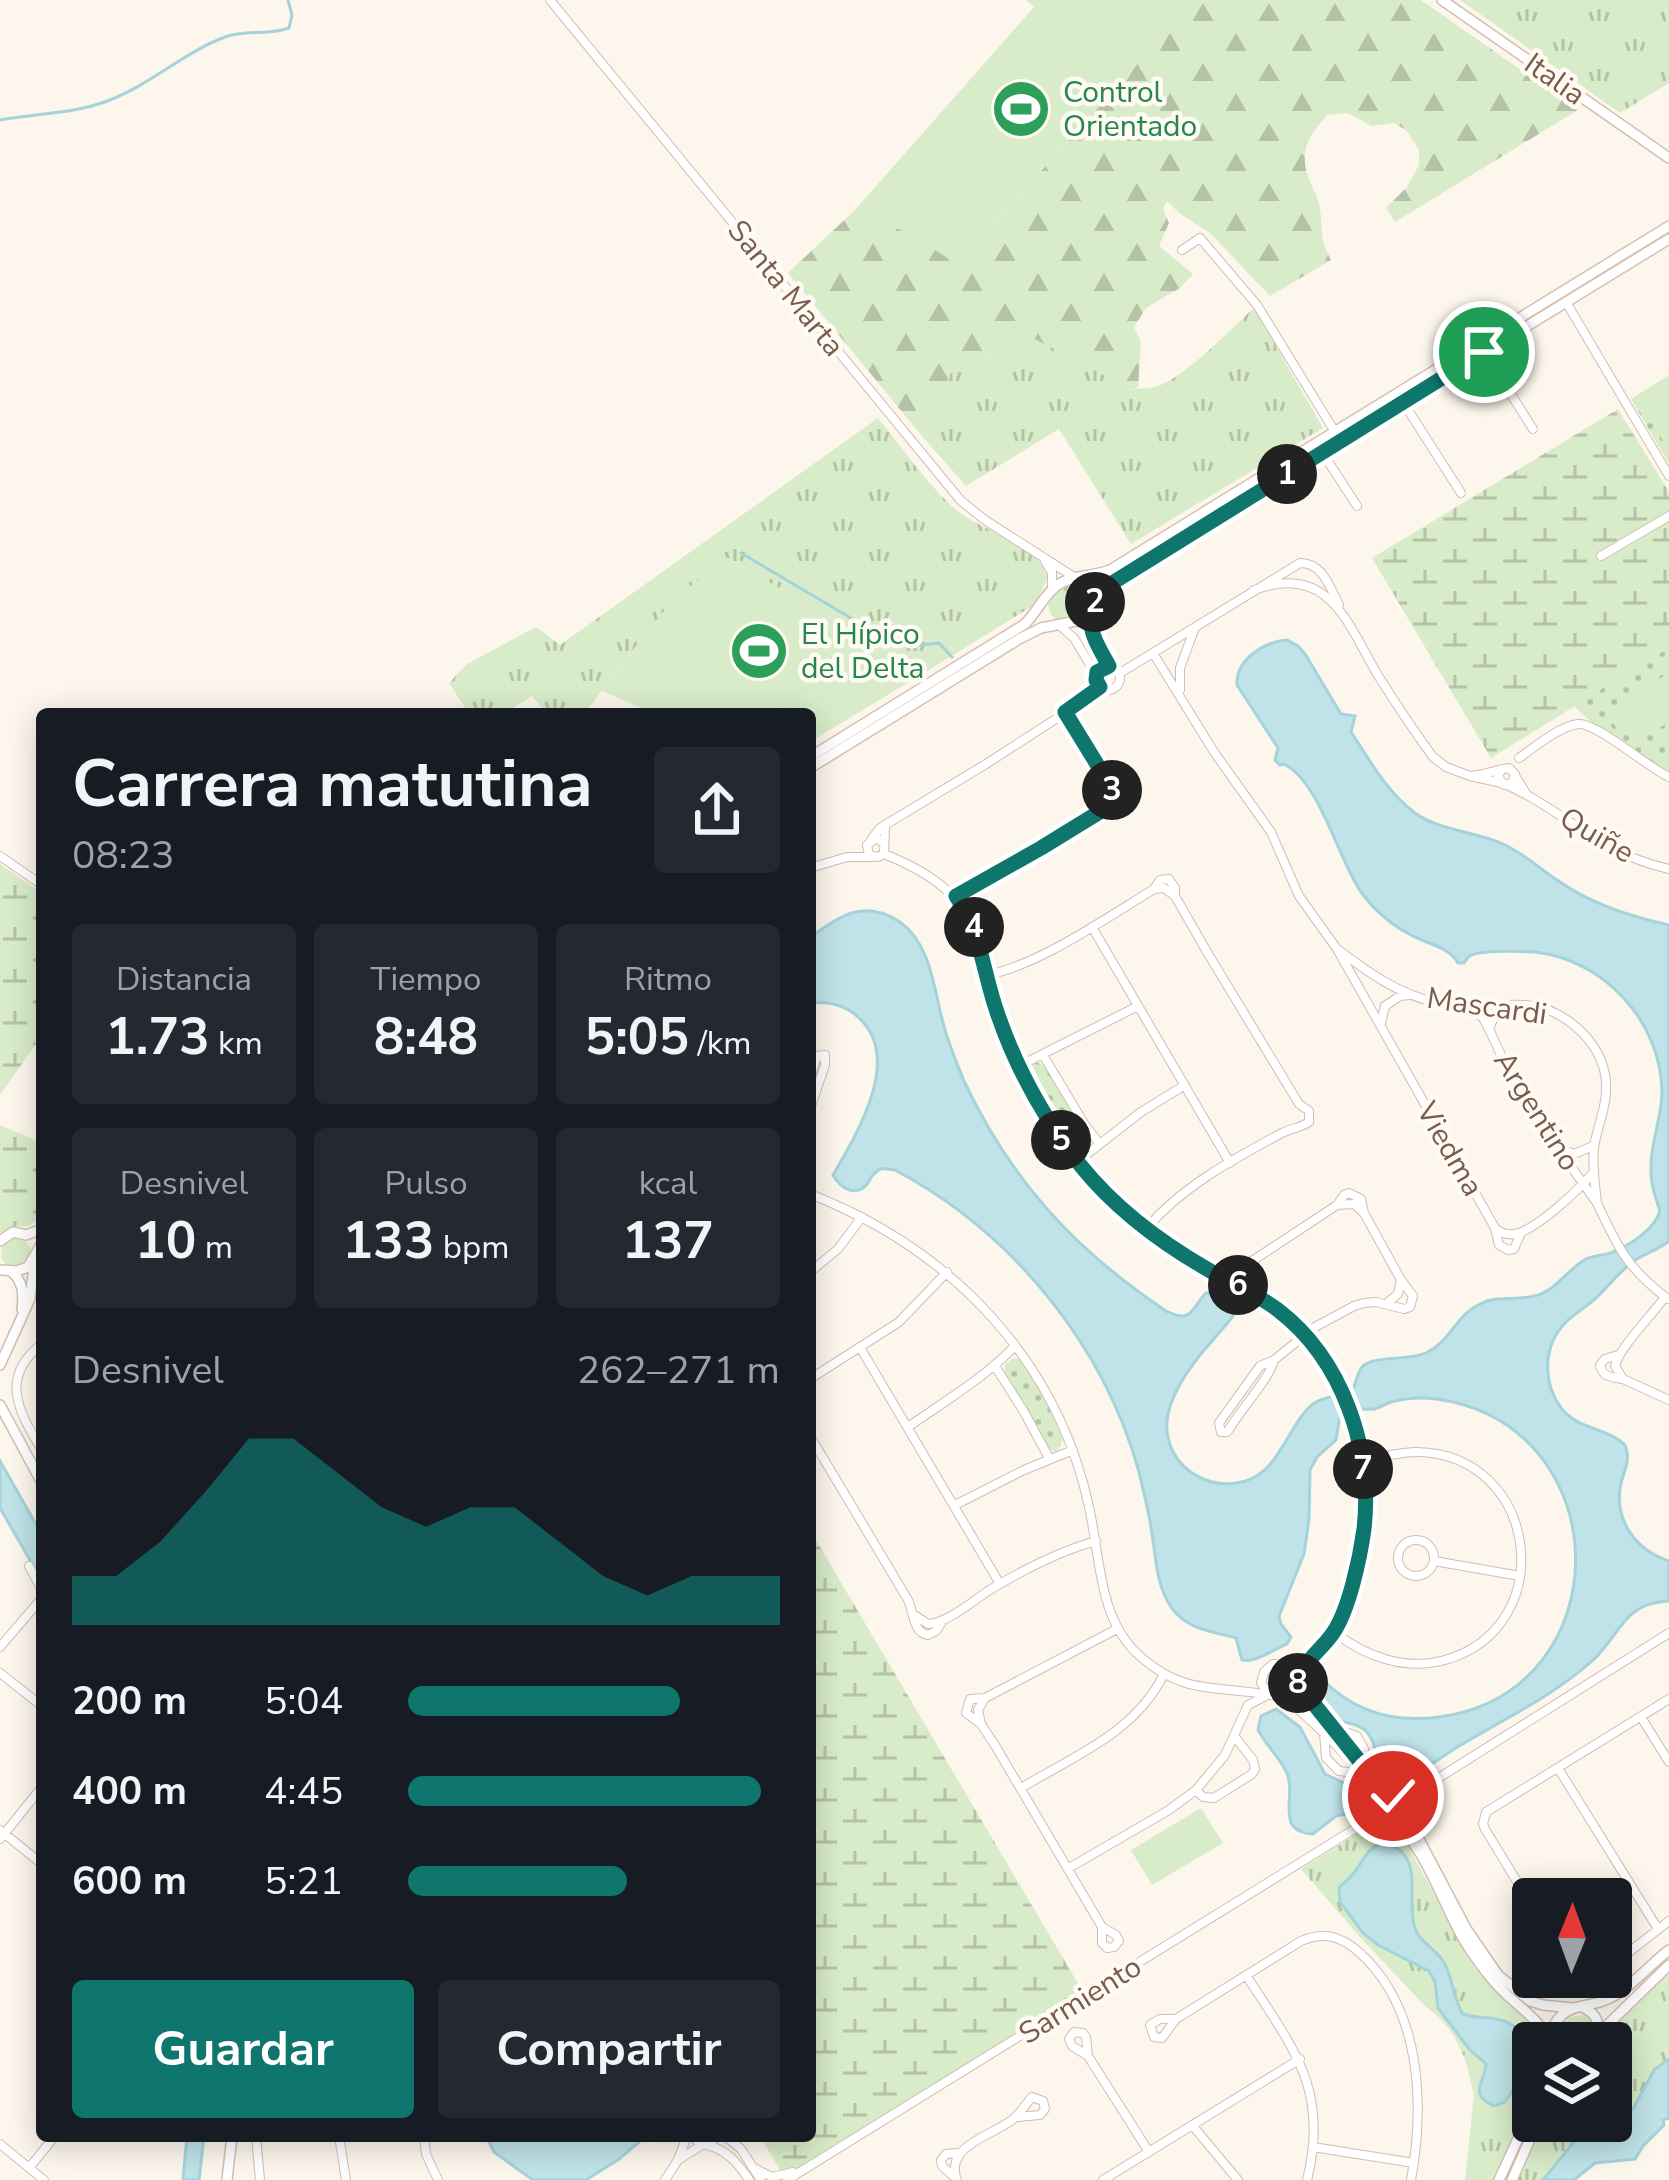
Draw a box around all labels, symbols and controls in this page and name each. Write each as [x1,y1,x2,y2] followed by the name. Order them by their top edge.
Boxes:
[1516,44,1593,115] street label: Italia
[1063,72,1197,147] place label: Control Orientado
[990,78,1052,140] sports icon: Control Orientado
[718,211,853,365] street label: Santa Marta
[1433,301,1535,403] pin
[1451,319,1517,385] icon: arrive
[1257,444,1317,504] pin: 1
[1277,451,1297,496] text: 1
[1065,572,1125,632] pin: 2
[1085,579,1105,624] text: 2
[801,614,924,689] place label: El Hípico del Delta
[728,620,790,682] sports icon: El Hípico del Delta
[72,739,593,829] text: Carrera matutina
[654,747,780,873] button: share
[1082,760,1142,820] pin: 3
[1102,767,1122,812] text: 3
[1552,798,1642,873] street label: Quiñe
[72,829,175,882] text: 08:23
[944,897,1004,957] pin: 4
[964,904,984,949] text: 4
[116,957,252,1002] text: Distancia
[371,957,481,1002] text: Tiempo
[624,957,712,1002] text: Ritmo
[1424,978,1550,1035] street label: Mascardi
[105,1002,210,1072] text: 1.73
[374,1002,478,1072] text: 8:48
[585,1002,689,1072] text: 5:05
[210,1021,263,1066] text: km
[689,1021,751,1066] text: /km
[1484,1044,1590,1179] street label: Argentino
[1406,1094,1493,1204] street label: Viedma
[1031,1110,1091,1170] pin: 5
[1051,1117,1071,1162] text: 5
[120,1161,248,1206] text: Desnivel
[384,1161,468,1206] text: Pulso
[639,1161,697,1206] text: kcal
[135,1206,196,1276] text: 10
[342,1206,434,1276] text: 133
[622,1206,714,1276] text: 137
[196,1225,233,1270] text: m
[434,1225,510,1270] text: bpm
[1208,1255,1268,1315] pin: 6
[1228,1262,1248,1307] text: 6
[72,1344,224,1397] text: Desnivel
[577,1344,780,1397] text: 262–271 m
[1333,1439,1393,1499] pin: 7
[1353,1446,1373,1491] text: 7
[1268,1653,1328,1713] pin: 8
[1288,1660,1308,1705] text: 8
[72,1675,187,1728] text: 200 m
[264,1675,343,1728] text: 5:04
[1342,1745,1444,1847] pin
[1360,1763,1426,1829] icon: check
[72,1765,187,1818] text: 400 m
[264,1765,343,1818] text: 4:45
[72,1855,187,1908] text: 600 m
[264,1855,343,1908] text: 5:21
[1512,1878,1632,1998] north arrow
[1512,1878,1632,2142] map controls
[1011,1947,1150,2054] street label: Sarmiento
[72,1980,414,2118] button: Guardar
[438,1980,780,2118] button: Compartir
[1512,2022,1632,2142] button: layers

